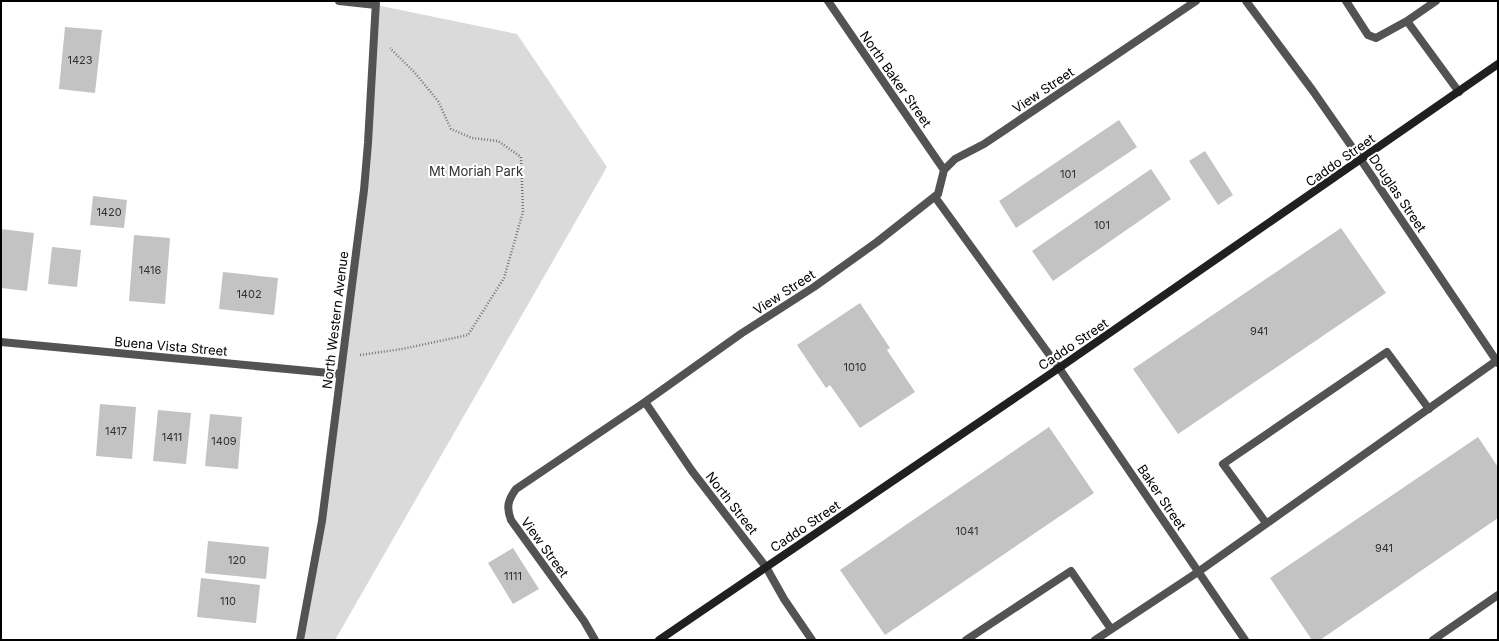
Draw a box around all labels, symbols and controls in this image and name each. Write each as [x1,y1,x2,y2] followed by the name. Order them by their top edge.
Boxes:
[857,28,935,130] street label: North Baker Street
[67,53,93,67] house number: 1423
[1009,64,1077,116] street label: View Street
[1302,130,1378,190] street label: Caddo Street
[1366,151,1430,235] street label: Douglas Street
[429,163,523,179] park label: Mt Moriah Park
[1060,167,1076,181] house number: 101
[96,205,122,219] house number: 1420
[1094,218,1110,232] house number: 101
[319,250,351,390] street label: North Western Avenue
[139,263,162,277] house number: 1416
[750,266,818,318] street label: View Street
[236,287,262,301] house number: 1402
[1035,315,1111,373] street label: Caddo Street
[1250,324,1268,338] house number: 941
[114,333,228,359] street label: Buena Vista Street
[844,360,866,374] house number: 1010
[105,424,127,438] house number: 1417
[162,430,182,444] house number: 1411
[211,434,237,448] house number: 1409
[1134,461,1190,533] street label: Baker Street
[703,469,761,537] street label: North Street
[767,497,843,555] street label: Caddo Street
[518,514,572,580] street label: View Street
[956,524,978,538] house number: 1041
[1375,541,1393,555] house number: 941
[228,553,246,567] house number: 120
[504,569,522,583] house number: 1111
[220,594,236,608] house number: 110

